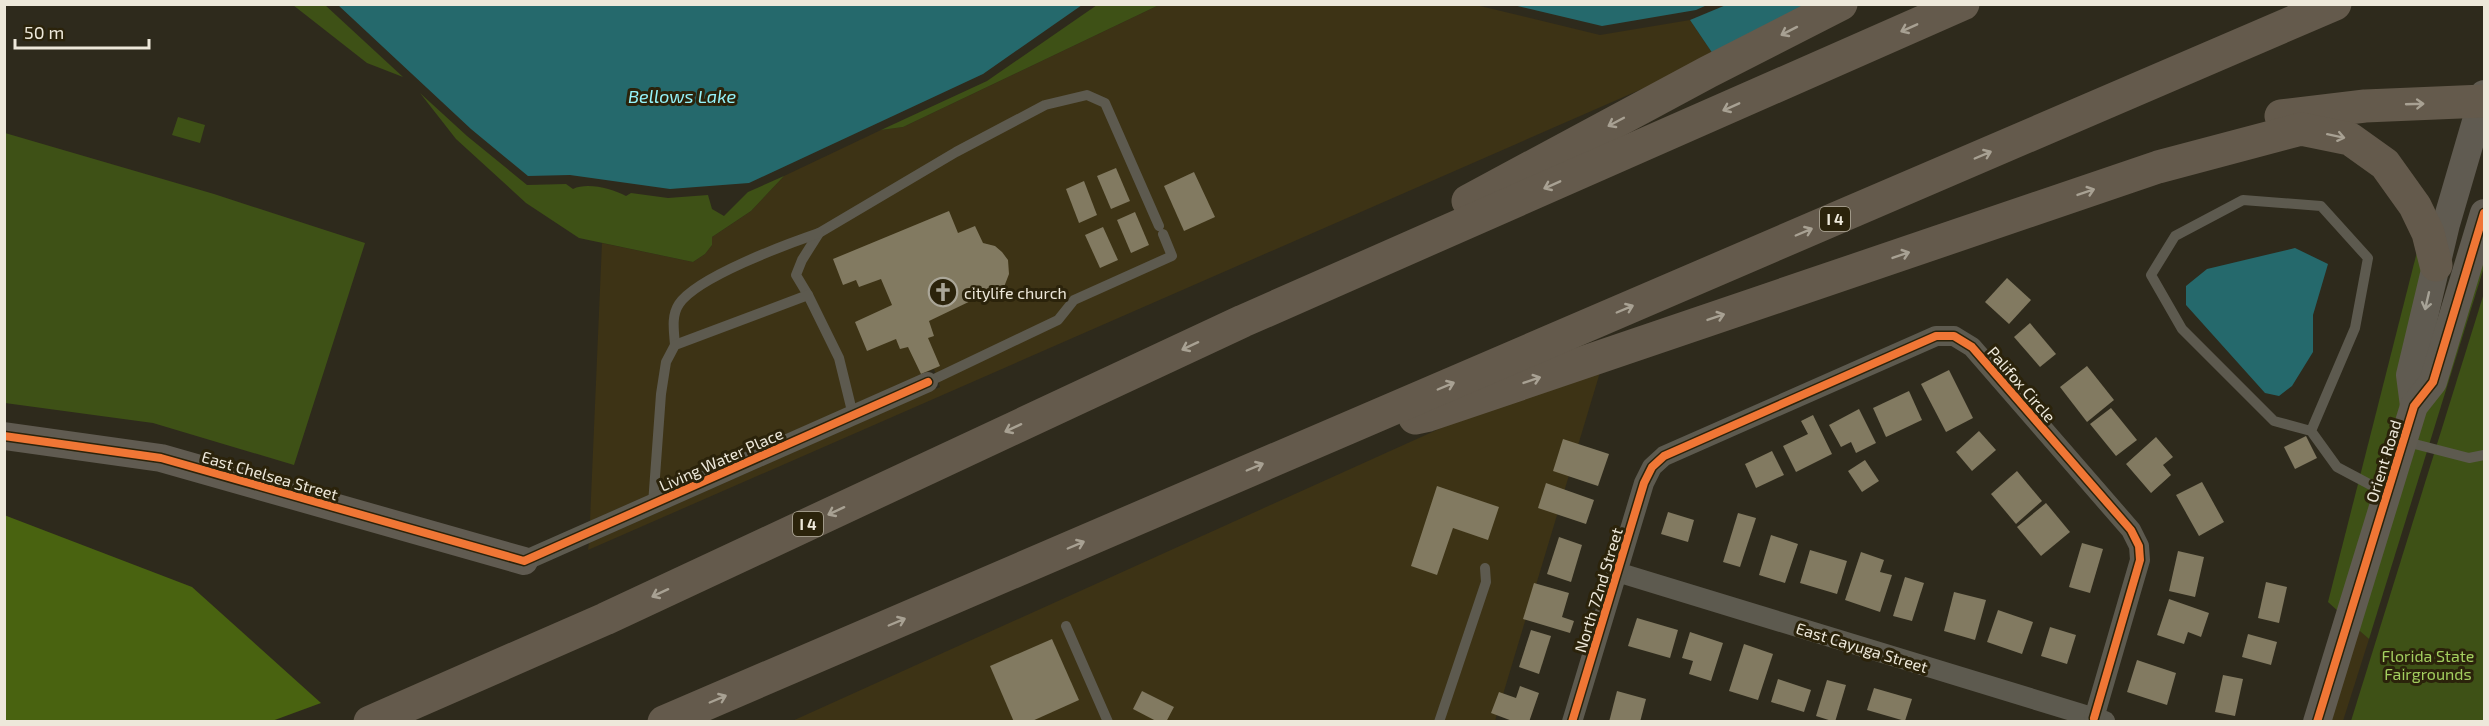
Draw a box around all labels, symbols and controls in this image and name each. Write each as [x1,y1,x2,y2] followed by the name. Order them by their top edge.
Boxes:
[15,12,148,50] scale bar
[24,21,64,43] text: 50 m
[1900,23,1919,34] one-way arrow
[1780,26,1798,37] one-way arrow
[628,85,736,107] water label: Bellows Lake
[2405,99,2425,110] one-way arrow
[1722,101,1740,113] one-way arrow
[1608,116,1625,128] one-way arrow
[2327,131,2346,143] one-way arrow
[1974,149,1992,160] one-way arrow
[1544,180,1562,191] one-way arrow
[2076,185,2095,196] one-way arrow
[1820,207,1850,231] road number: I 4
[1794,226,1813,237] one-way arrow
[1891,248,1910,259] one-way arrow
[927,276,959,308] church icon: citylife church
[964,283,1067,302] place label: citylife church
[2421,291,2433,310] one-way arrow
[1615,303,1633,314] one-way arrow
[1706,311,1725,322] one-way arrow
[1181,341,1199,353] one-way arrow
[1984,342,2060,426] street label: Palifox Circle
[1522,374,1541,385] one-way arrow
[1436,380,1454,391] one-way arrow
[2361,417,2405,505] street label: Orient Road
[656,423,786,495] street label: Living Water Place
[1005,423,1023,435] one-way arrow
[200,446,340,504] street label: East Chelsea Street
[1246,461,1264,473] one-way arrow
[828,505,846,517] one-way arrow
[793,512,823,536] road number: I 4
[1570,525,1626,655] street label: North 72nd Street
[1067,539,1085,550] one-way arrow
[651,588,669,599] one-way arrow
[888,616,906,627] one-way arrow
[1794,618,1930,676] street label: East Cayuga Street
[2382,646,2474,683] park label: Florida State Fairgrounds
[709,693,727,704] one-way arrow

